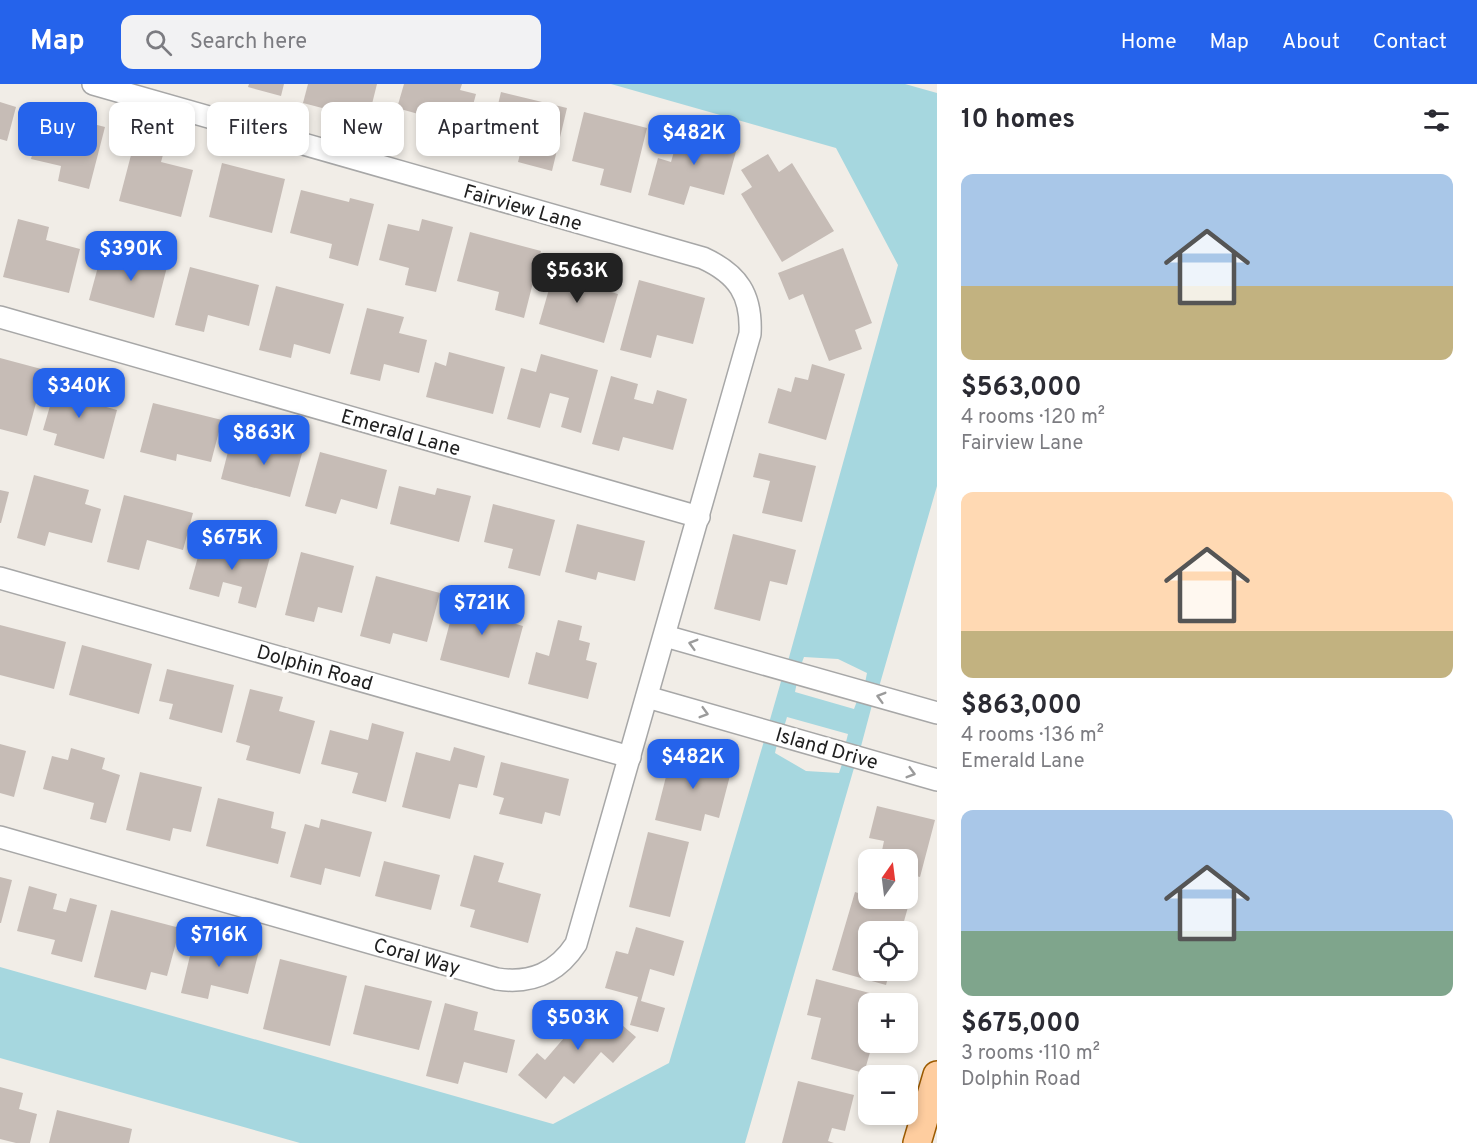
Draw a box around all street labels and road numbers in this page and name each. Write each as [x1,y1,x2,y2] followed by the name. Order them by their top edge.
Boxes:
[460,180,585,238] street label: Fairview Lane
[338,404,463,463] street label: Emerald Lane
[253,640,376,698] street label: Dolphin Road
[772,723,881,777] street label: Island Drive
[370,933,463,983] street label: Coral Way

